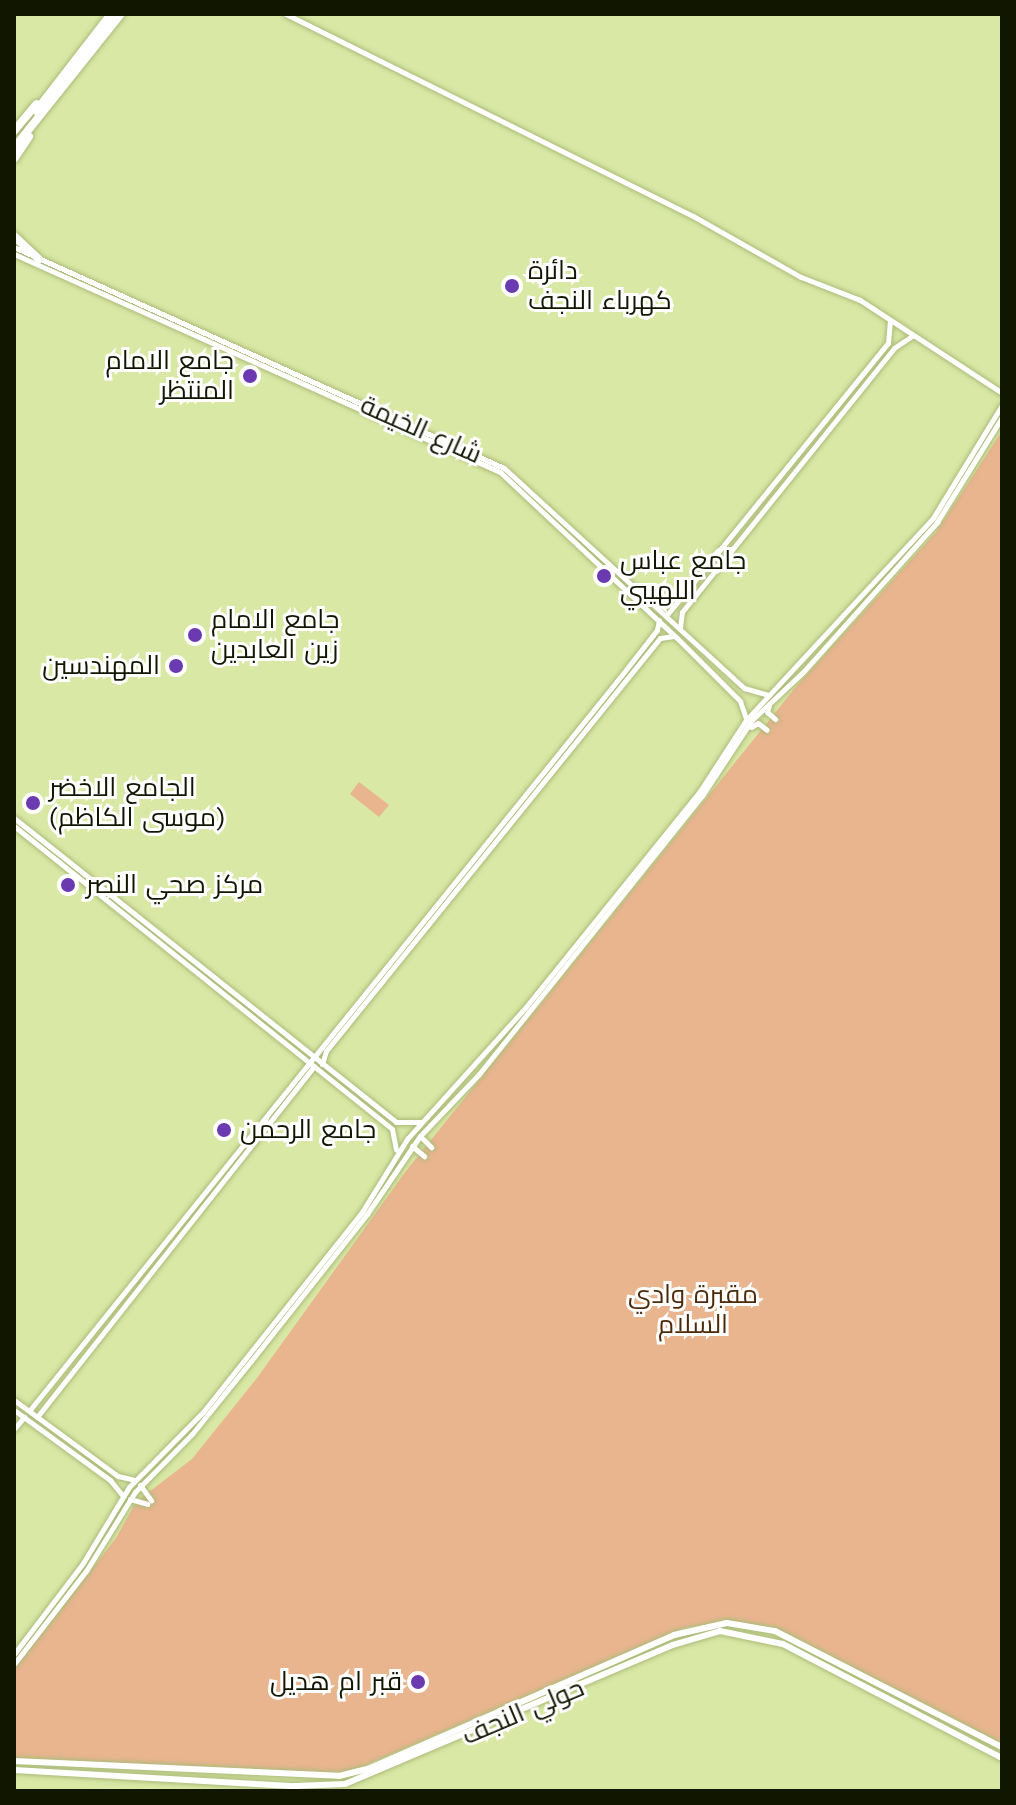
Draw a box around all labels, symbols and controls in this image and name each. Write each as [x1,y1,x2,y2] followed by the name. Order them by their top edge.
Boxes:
[528,255,672,316] place label: دائرة كهرباء النجف
[503,277,521,295] marker: دائرة كهرباء النجف
[106,345,234,406] place label: جامع الامام المنتظر
[241,367,259,385] marker: جامع الامام المنتظر
[356,389,486,471] street label: شارع الخيمة
[620,545,746,606] place label: جامع عباس اللهيبي
[595,567,613,585] marker: جامع عباس اللهيبي
[211,604,339,666] place label: جامع الامام زين العابدين
[186,626,204,644] marker: جامع الامام زين العابدين
[42,650,160,682] place label: المهندسين
[167,657,185,675] marker: المهندسين
[49,772,225,834] place label: الجامع الاخضر (موسى الكاظم)
[24,794,42,812] marker: الجامع الاخضر (موسى الكاظم)
[86,869,263,901] place label: مركز صحي النصر
[57,874,79,896] marker: مركز صحي النصر
[240,1114,376,1146] place label: جامع الرحمن
[215,1121,233,1139] marker: جامع الرحمن
[628,1279,758,1340] park label: مقبرة وادي السلام
[270,1666,402,1698] place label: قبر ام هديل
[457,1672,589,1752] street label: حولي النجف
[409,1673,427,1691] marker: قبر ام هديل

